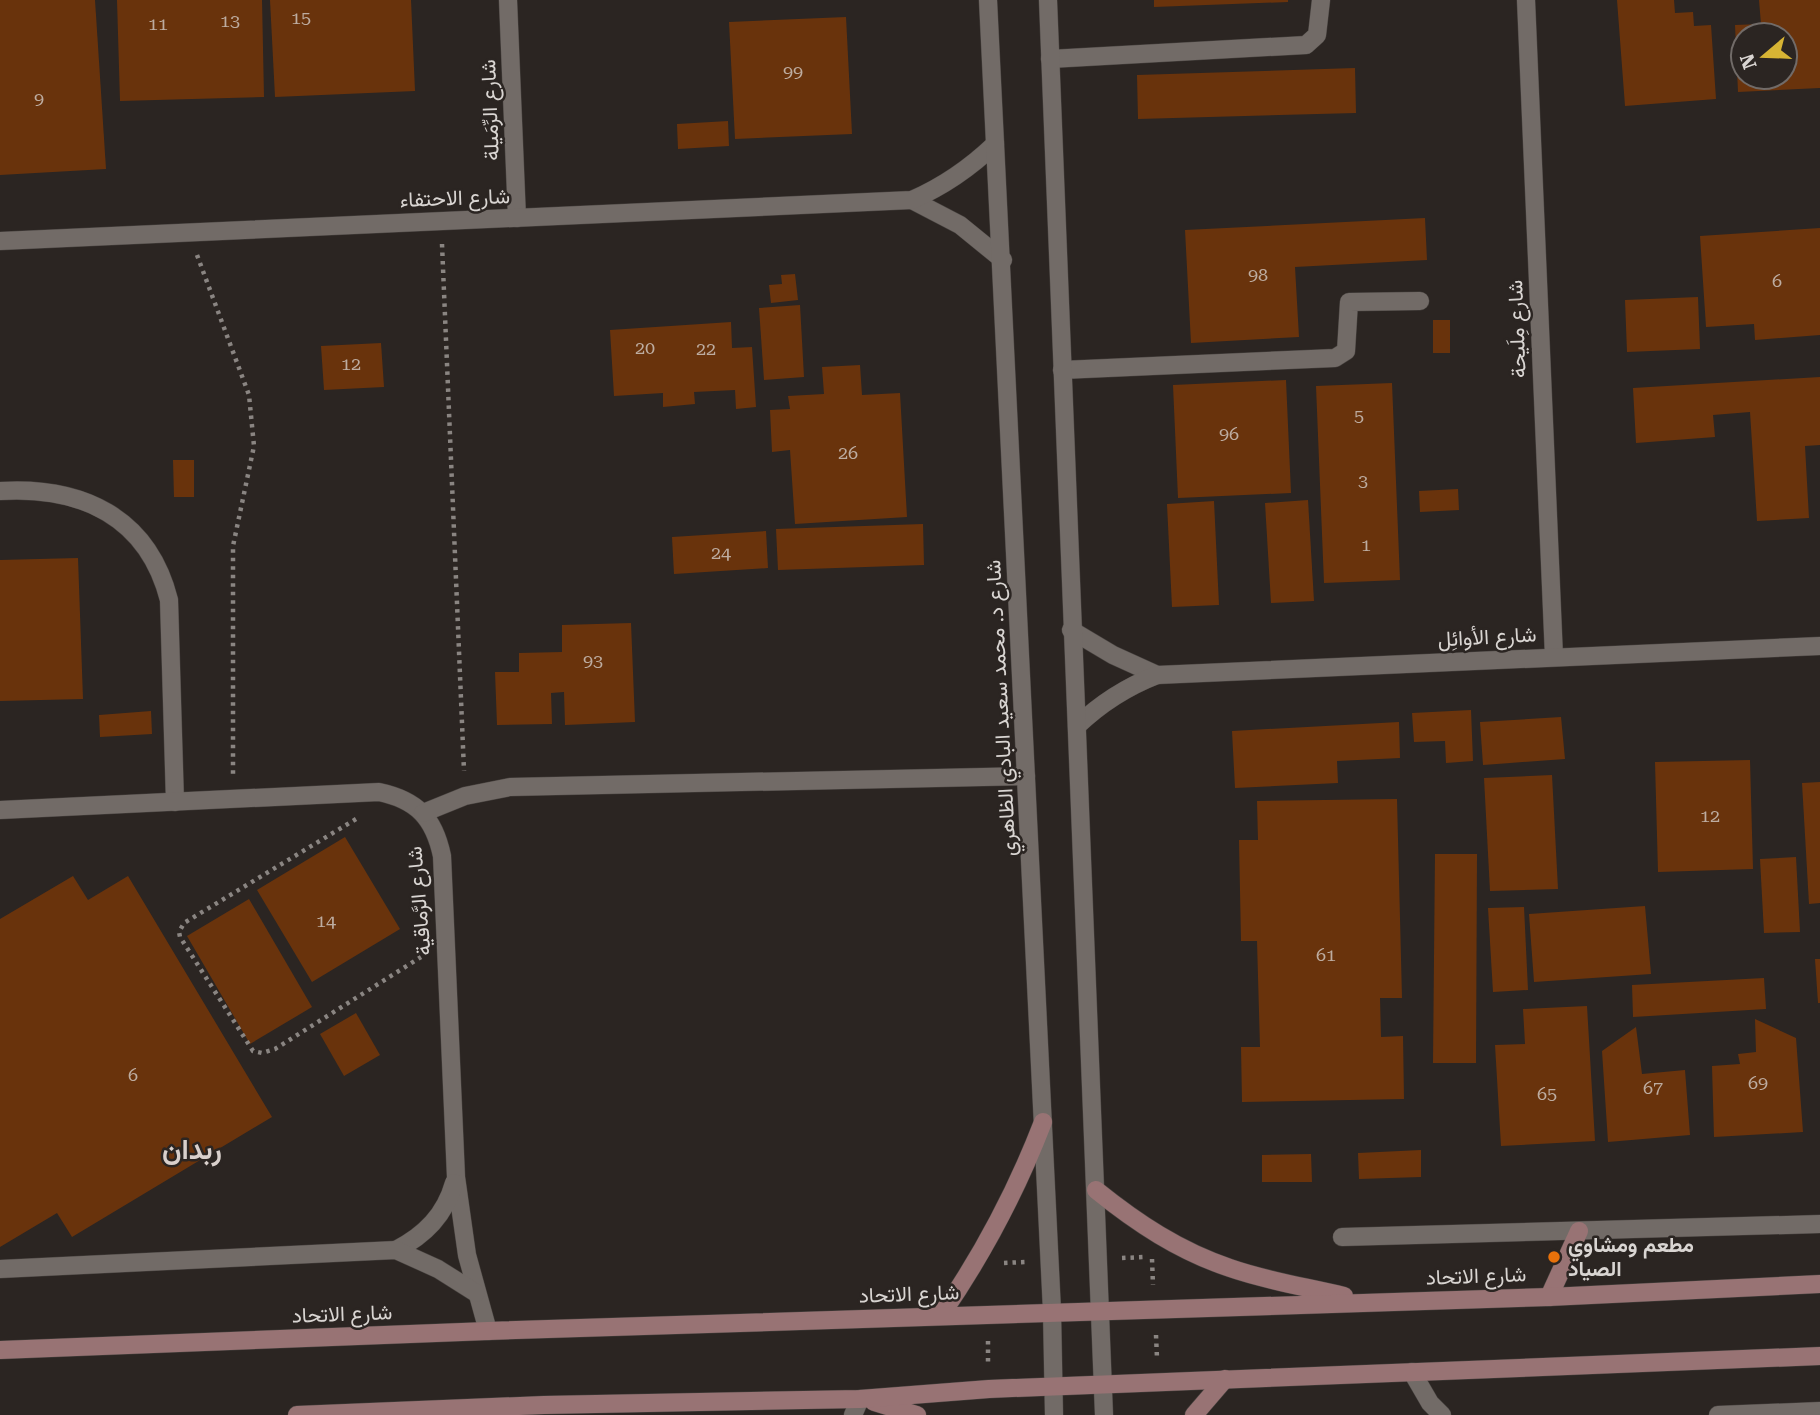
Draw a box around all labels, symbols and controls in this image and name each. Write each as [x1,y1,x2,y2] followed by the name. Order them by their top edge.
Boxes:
[291,7,311,28] house number: 15
[220,10,240,31] house number: 13
[148,13,168,34] house number: 11
[1729,21,1799,91] north arrow
[1735,50,1762,72] text: N
[476,59,506,161] street label: شارع الرِّمَيلة
[783,61,803,82] house number: 99
[34,88,44,109] house number: 9
[399,184,511,214] street label: شارع الاحتفاء
[1248,264,1268,285] house number: 98
[1772,270,1782,291] house number: 6
[1503,279,1533,379] street label: شارع مِلَيحة
[635,337,655,358] house number: 20
[696,338,716,359] house number: 22
[341,353,361,374] house number: 12
[1354,405,1364,426] house number: 5
[1219,423,1239,444] house number: 96
[838,442,858,463] house number: 26
[1358,470,1368,491] house number: 3
[1361,534,1371,555] house number: 1
[711,542,731,563] house number: 24
[981,559,1026,857] street label: شارع د. محمد سعيد البادي الظاهري
[1437,622,1537,654] street label: شارع الأوائِل
[583,650,603,671] house number: 93
[1700,805,1720,826] house number: 12
[402,845,438,957] street label: شارع الرَّماقية
[316,910,336,931] house number: 14
[1316,944,1336,965] house number: 61
[128,1064,138,1085] house number: 6
[1748,1072,1768,1093] house number: 69
[1643,1077,1663,1098] house number: 67
[1537,1083,1557,1104] house number: 65
[162,1133,222,1167] district label: ربدان
[1568,1233,1694,1281] place label: مطعم ومشاوي الصياد
[1546,1249,1562,1265] marker: مطعم ومشاوي الصياد
[1425,1262,1527,1292] street label: شارع الاتحاد
[858,1280,960,1310] street label: شارع الاتحاد
[291,1300,393,1330] street label: شارع الاتحاد

